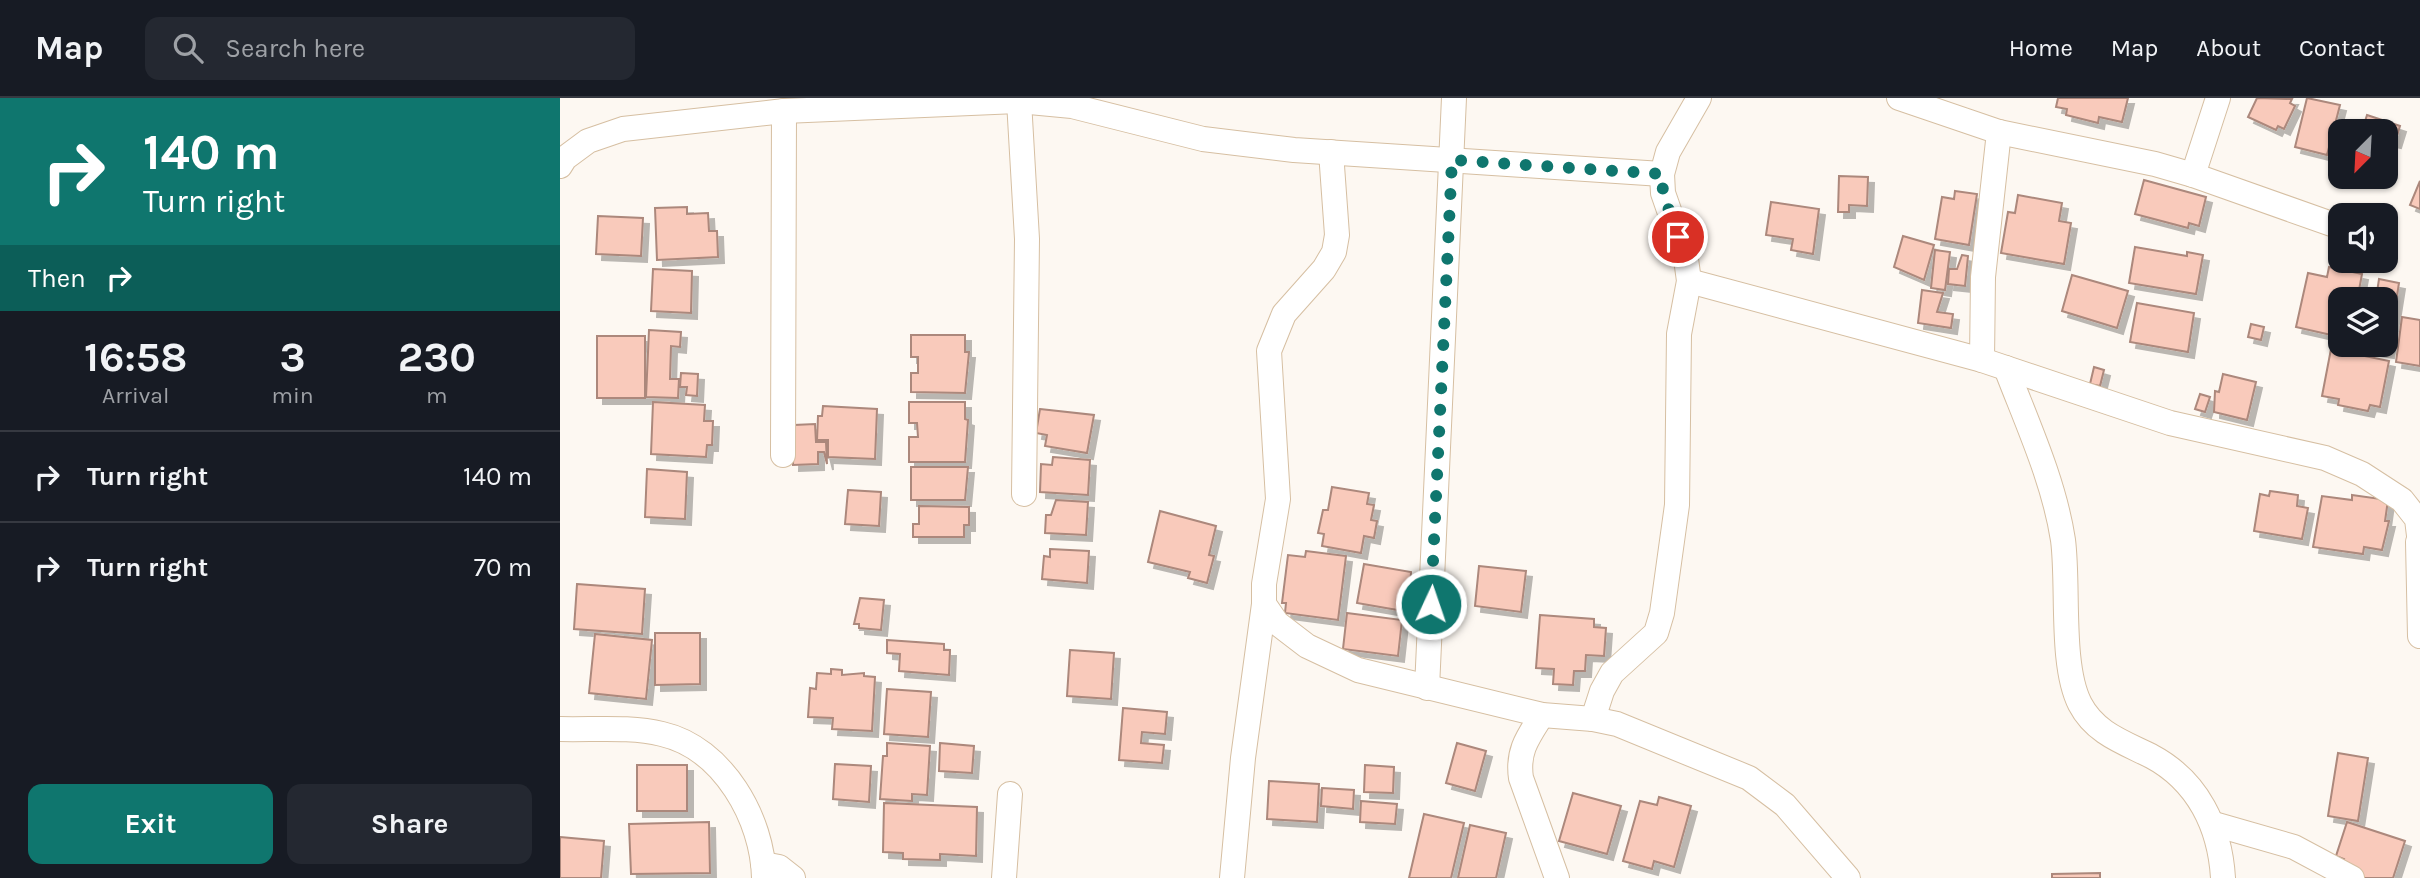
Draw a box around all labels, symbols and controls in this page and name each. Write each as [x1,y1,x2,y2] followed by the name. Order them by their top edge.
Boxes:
[145,17,635,80] search box
[35,29,103,67] text: Map
[169,29,207,67] icon: search
[225,33,365,64] text: Search here
[2009,34,2073,62] text: Home
[2111,34,2158,62] text: Map
[2196,34,2261,62] text: About
[2299,34,2385,62] text: Contact
[2328,119,2398,189] north arrow
[2328,119,2398,357] map controls
[143,124,280,181] text: 140 m
[28,126,119,217] icon: right
[143,183,285,220] text: Turn right
[2328,203,2398,273] button: sound
[1648,207,1708,267] pin
[1659,218,1697,256] icon: arrive
[100,259,138,297] icon: right
[28,263,86,294] text: Then
[2328,287,2398,357] button: layers
[84,332,187,382] text: 16:58
[280,332,306,382] text: 3
[398,332,476,382] text: 230
[102,382,169,409] text: Arrival
[271,382,314,409] text: min
[426,382,448,409] text: m
[28,458,66,496] icon: right
[87,461,208,492] text: Turn right
[463,461,532,492] text: 140 m
[28,549,66,587] icon: right
[87,552,208,583] text: Turn right
[474,552,532,583] text: 70 m
[1394,567,1468,641] position arrow
[28,784,273,864] button: Exit
[287,784,532,864] button: Share

